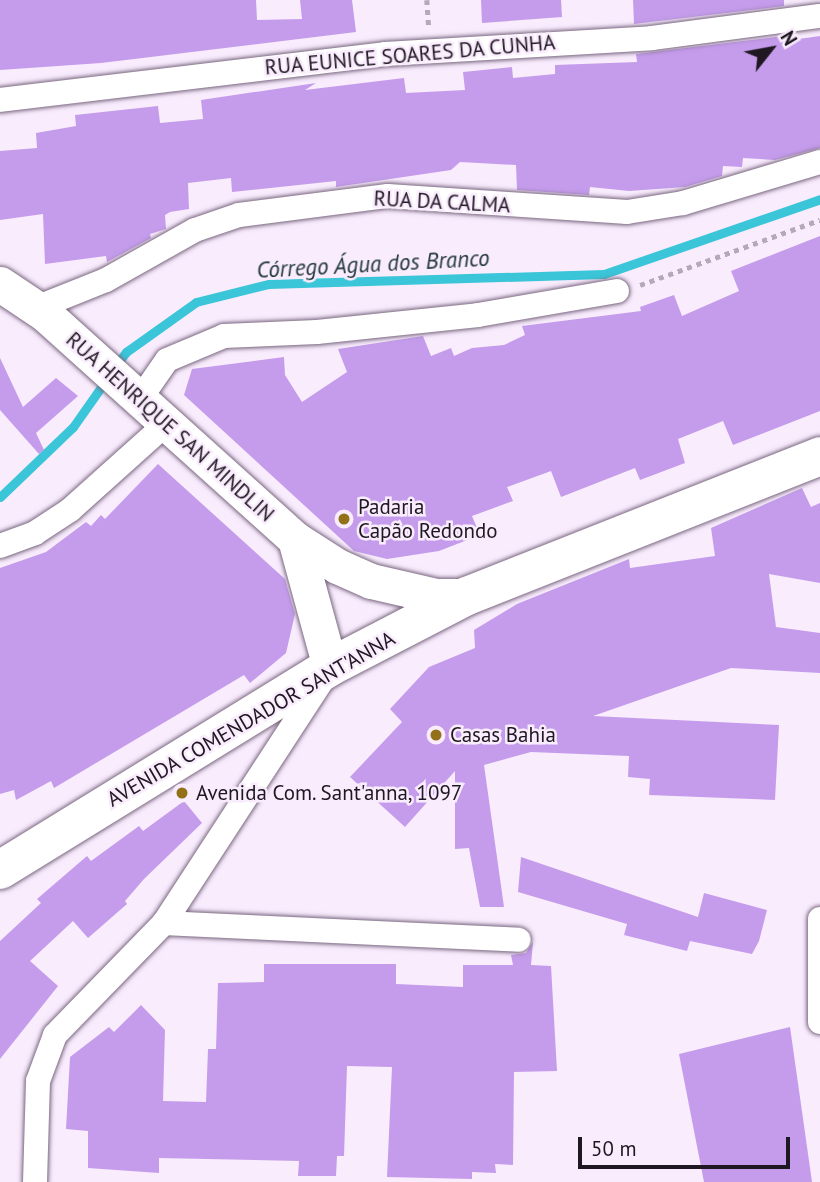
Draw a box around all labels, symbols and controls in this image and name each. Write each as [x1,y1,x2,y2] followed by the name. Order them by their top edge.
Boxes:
[736,14,806,84] north arrow
[775,27,802,50] text: N
[263,30,557,80] street label: RUA EUNICE SOARES DA CUNHA
[372,186,512,218] street label: RUA DA CALMA
[255,244,491,284] water label: Córrego Água dos Branco
[61,327,279,527] street label: RUA HENRIQUE SAN MINDLIN
[358,494,497,544] place label: Padaria Capão Redondo
[336,511,352,527] marker: Padaria Capão Redondo
[102,626,400,812] street label: AVENIDA COMENDADOR SANT'ANNA
[450,722,556,748] place label: Casas Bahia
[428,727,444,743] marker: Casas Bahia
[196,780,466,806] place label: Avenida Com. Sant'anna, 1097
[174,785,190,801] marker: Avenida Com. Sant'anna, 1097
[582,1122,794,1166] scale bar
[591,1135,637,1162] text: 50 m

